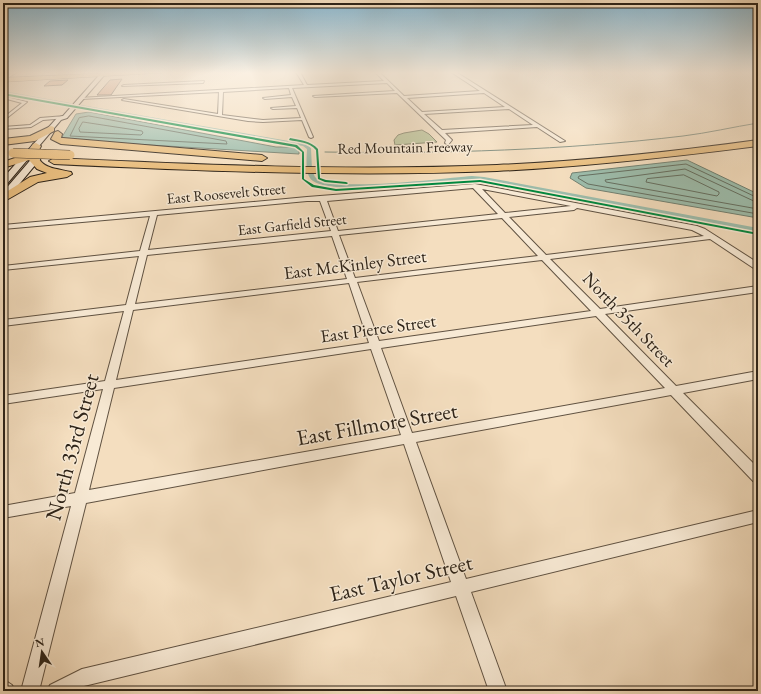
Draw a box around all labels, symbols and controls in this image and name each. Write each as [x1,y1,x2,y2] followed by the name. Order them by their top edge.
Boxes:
[337,136,473,158] street label: Red Mountain Freeway
[166,178,286,208] street label: East Roosevelt Street
[237,209,348,239] street label: East Garfield Street
[282,244,428,284] street label: East McKinley Street
[578,267,680,371] street label: North 35th Street
[319,308,438,347] street label: East Pierce Street
[38,370,106,524] street label: North 33rd Street
[294,396,460,452] street label: East Fillmore Street
[327,547,475,609] street label: East Taylor Street
[22,632,62,672] north arrow
[34,634,46,650] text: N

